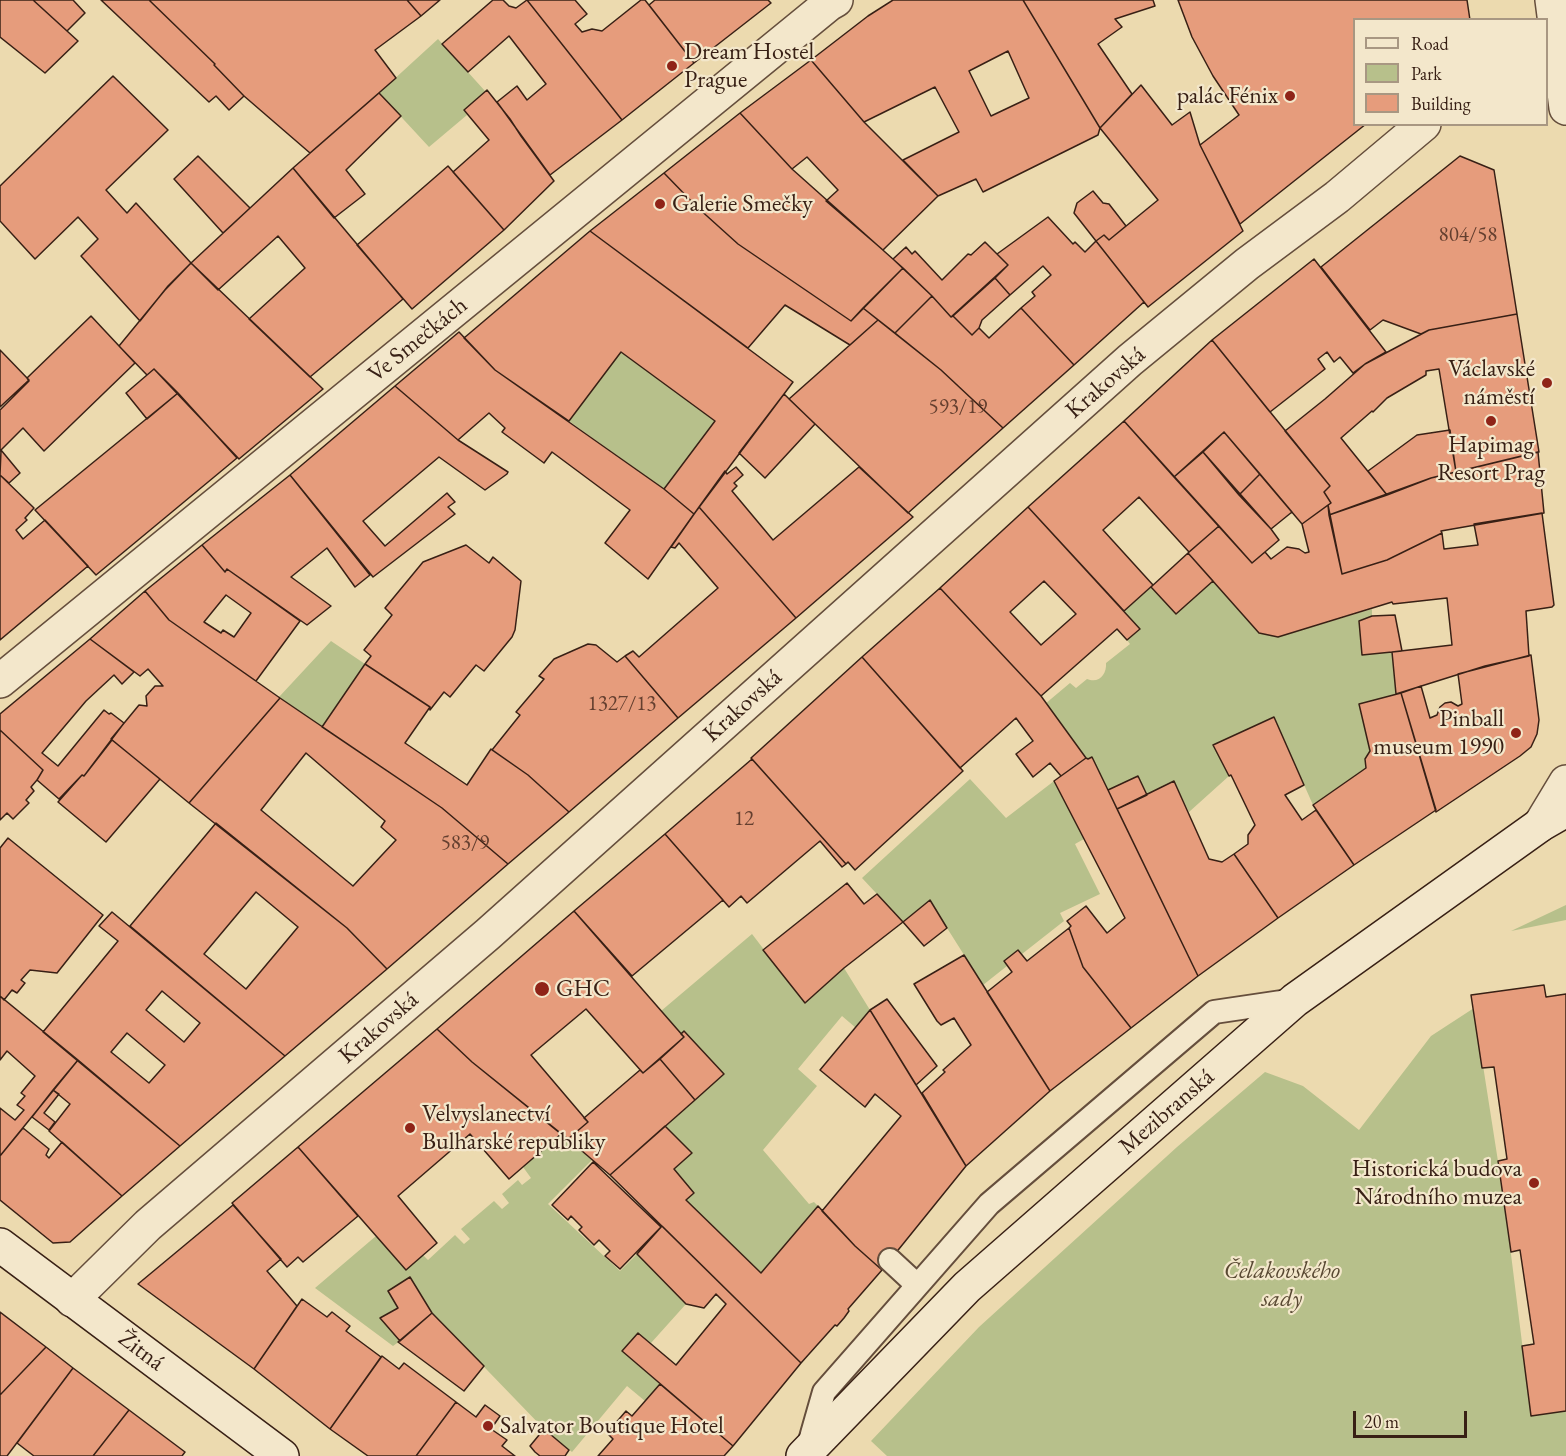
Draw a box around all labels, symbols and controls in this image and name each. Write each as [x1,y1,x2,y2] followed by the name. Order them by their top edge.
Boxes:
[1353,18,1548,126] legend
[1411,32,1449,55] text: Road
[684,38,814,94] place label: Dream Hostel Prague
[665,59,679,73] marker: Dream Hostel Prague
[1411,62,1442,85] text: Park
[1177,82,1278,110] place label: palác Fénix
[1283,89,1297,103] marker: palác Fénix
[1411,92,1471,115] text: Building
[672,190,813,218] place label: Galerie Smečky
[653,197,667,211] marker: Galerie Smečky
[1439,222,1497,248] house number: 804/58
[362,291,474,389] street label: Ve Smečkách
[1060,341,1152,425] street label: Krakovská
[1448,355,1535,411] place label: Václavské náměstí
[1540,376,1554,390] marker: Václavské náměstí
[929,394,987,420] house number: 593/19
[1484,414,1498,428] marker: Hapimag Resort Prag
[1437,431,1545,487] place label: Hapimag Resort Prag
[698,663,788,749] street label: Krakovská
[588,691,656,717] house number: 1327/13
[1373,705,1504,761] place label: Pinball museum 1990
[1509,726,1523,740] marker: Pinball museum 1990
[734,806,754,832] house number: 12
[441,830,489,856] house number: 583/9
[556,975,610,1003] place label: GHC
[533,980,551,998] marker: GHC
[333,986,425,1070] street label: Krakovská
[1114,1063,1220,1161] street label: Mezibranská
[422,1100,606,1156] place label: Velvyslanectví Bulharské republiky
[403,1121,417,1135] marker: Velvyslanectví Bulharské republiky
[1352,1155,1522,1211] place label: Historická budova Národního muzea
[1527,1176,1541,1190] marker: Historická budova Národního muzea
[1224,1257,1340,1313] park label: Čelakovského sady
[112,1324,170,1378] street label: Žitná
[1356,1399,1470,1437] scale bar
[1364,1410,1399,1433] text: 20 m
[500,1412,724,1440] place label: Salvator Boutique Hotel
[481,1419,495,1433] marker: Salvator Boutique Hotel

